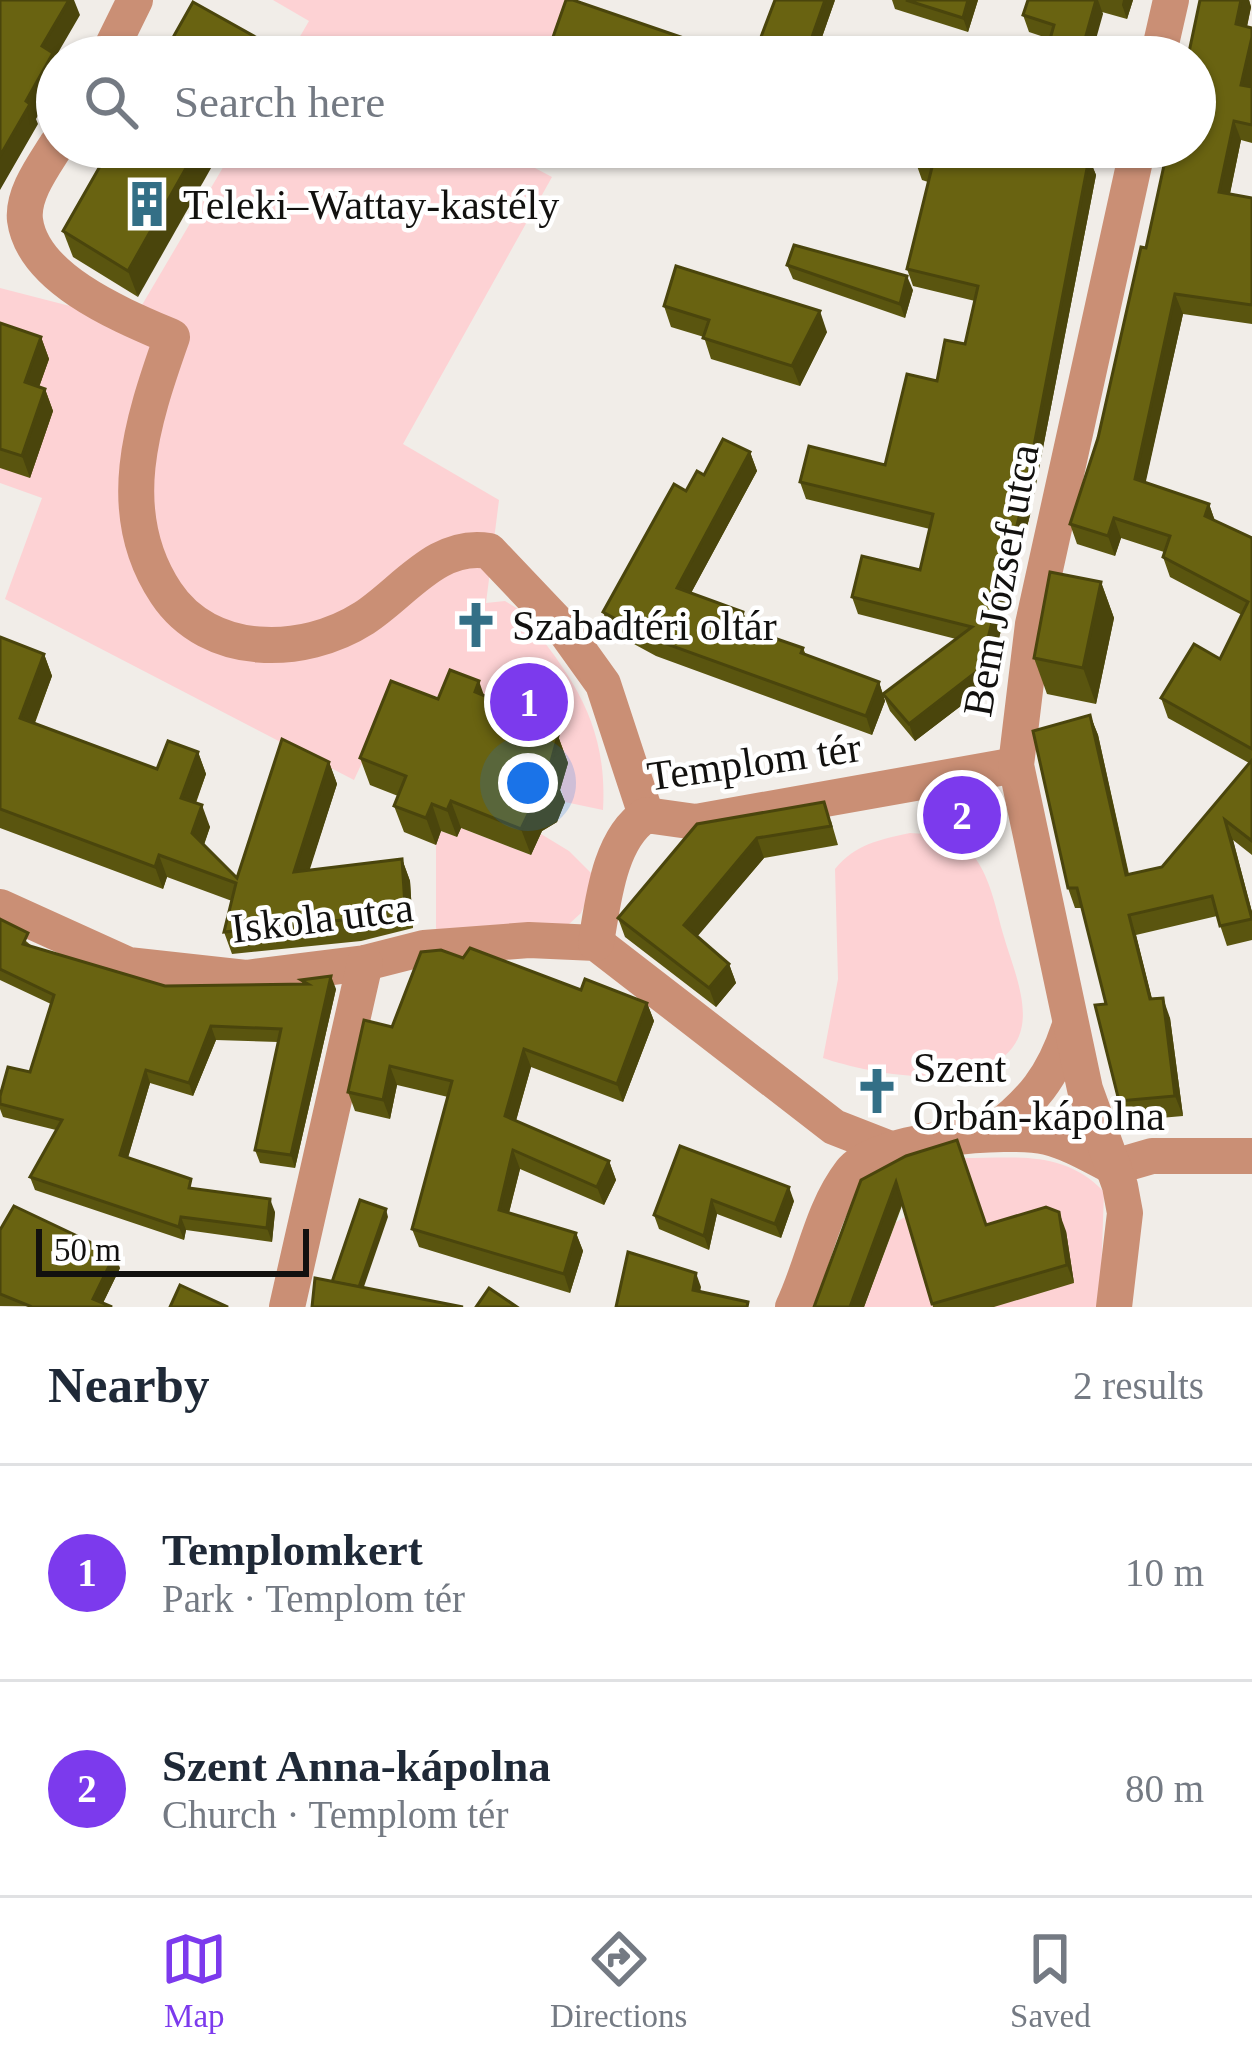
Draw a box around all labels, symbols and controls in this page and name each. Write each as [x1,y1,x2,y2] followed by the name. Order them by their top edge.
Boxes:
[36,36,1216,168] search box
[78,69,144,135] icon: search
[174,77,385,127] text: Search here
[122,179,172,229] building icon: Teleki–Wattay-kastély
[183,182,559,228] place label: Teleki–Wattay-kastély
[954,440,1048,720] street label: Bem József utca
[451,600,501,650] church icon: Szabadtéri oltár
[512,603,777,649] place label: Szabadtéri oltár
[490,657,568,747] pin: 1
[644,724,864,800] street label: Templom tér
[498,753,558,813] your location
[923,770,1001,860] pin: 2
[228,884,416,952] street label: Iskola utca
[913,1045,1165,1139] place label: Szent Orbán-kápolna
[852,1066,902,1116] church icon: Szent Orbán-kápolna
[36,1223,309,1276] scale bar
[54,1232,121,1268] text: 50 m
[48,1357,209,1413] text: Nearby
[1073,1364,1204,1407] text: 2 results
[162,1525,423,1575] text: Templomkert
[77,1551,97,1594] text: 1
[1125,1551,1204,1594] text: 10 m
[162,1577,465,1620] text: Park · Templom tér
[162,1741,551,1791] text: Szent Anna-kápolna
[77,1767,97,1810] text: 2
[1125,1767,1204,1810] text: 80 m
[162,1793,508,1836] text: Church · Templom tér
[161,1926,227,2035] tab: Map
[550,1926,687,2035] tab: Directions
[1010,1926,1091,2035] tab: Saved

